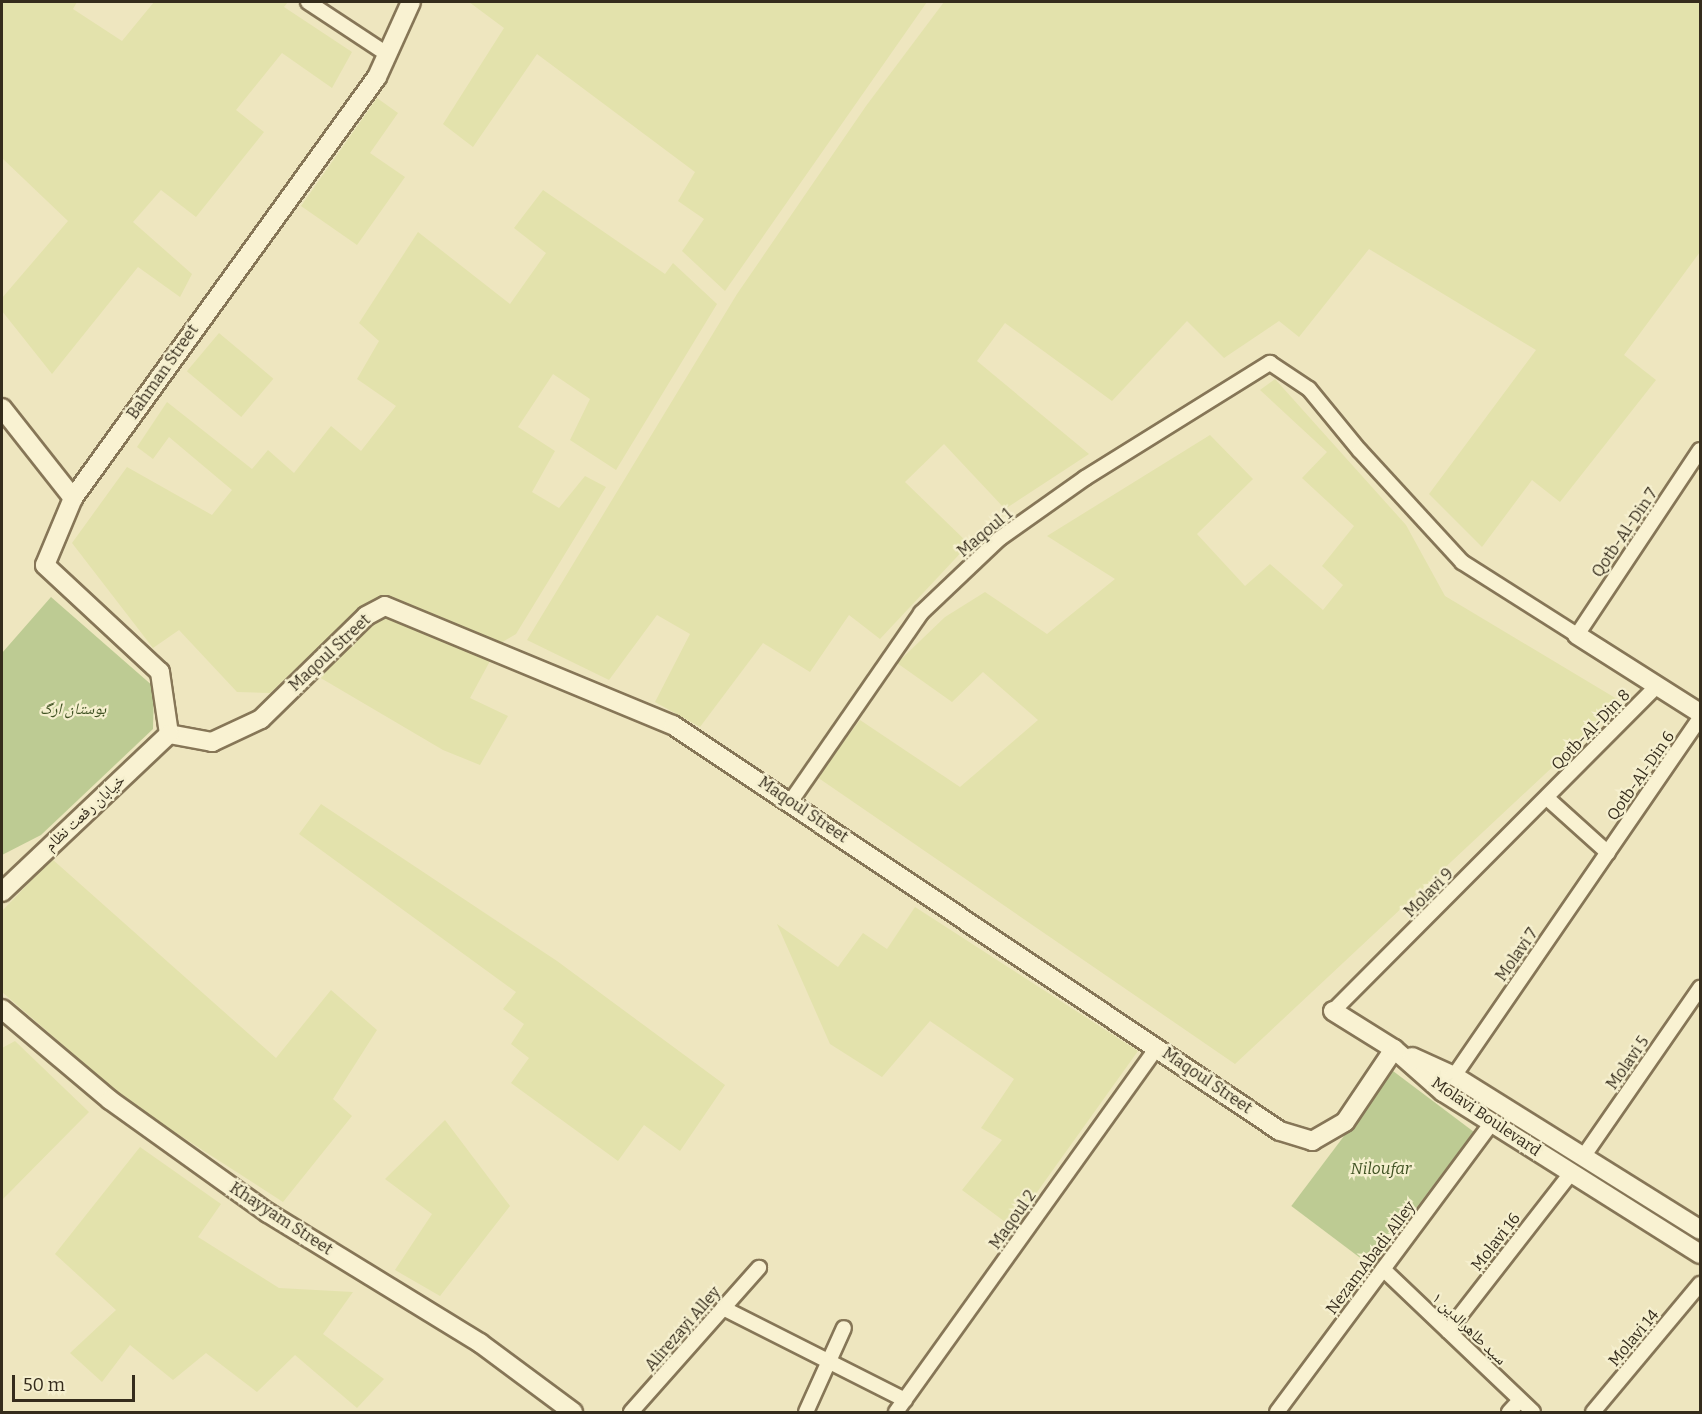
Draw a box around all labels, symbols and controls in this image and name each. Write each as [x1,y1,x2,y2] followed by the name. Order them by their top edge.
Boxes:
[123,321,203,423] street label: Bahman Street
[1588,485,1662,581] street label: Qotb-Al-Din 7
[954,505,1016,561] street label: Maqoul 1
[285,610,375,696] street label: Maqoul Street
[1548,686,1634,774] street label: Qotb-Al-Din 8
[40,699,106,719] park label: بوستان ارگ
[1603,728,1679,824] street label: Qotb-Al-Din 6
[41,771,129,855] street label: خیابان رفعت نظام
[754,773,852,847] street label: Maqoul Street
[1400,864,1458,922] street label: Molavi 9
[1492,925,1542,985] street label: Molavi 7
[1603,1033,1653,1093] street label: Molavi 5
[1158,1044,1256,1118] street label: Maqoul Street
[1428,1073,1544,1161] street label: Molavi Boulevard
[1351,1159,1411,1179] park label: Niloufar
[226,1179,336,1259] street label: Khayyam Street
[986,1187,1040,1253] street label: Maqoul 2
[1322,1198,1420,1318] street label: NezamAbadi Alley
[1467,1209,1525,1275] street label: Molavi 16
[641,1283,725,1375] street label: Alirezayi Alley
[1428,1289,1510,1369] street label: سید طاهرالدین ۱
[1605,1306,1663,1370] street label: Molavi 14
[15,1363,138,1401] scale bar
[23,1374,65,1396] text: 50 m

